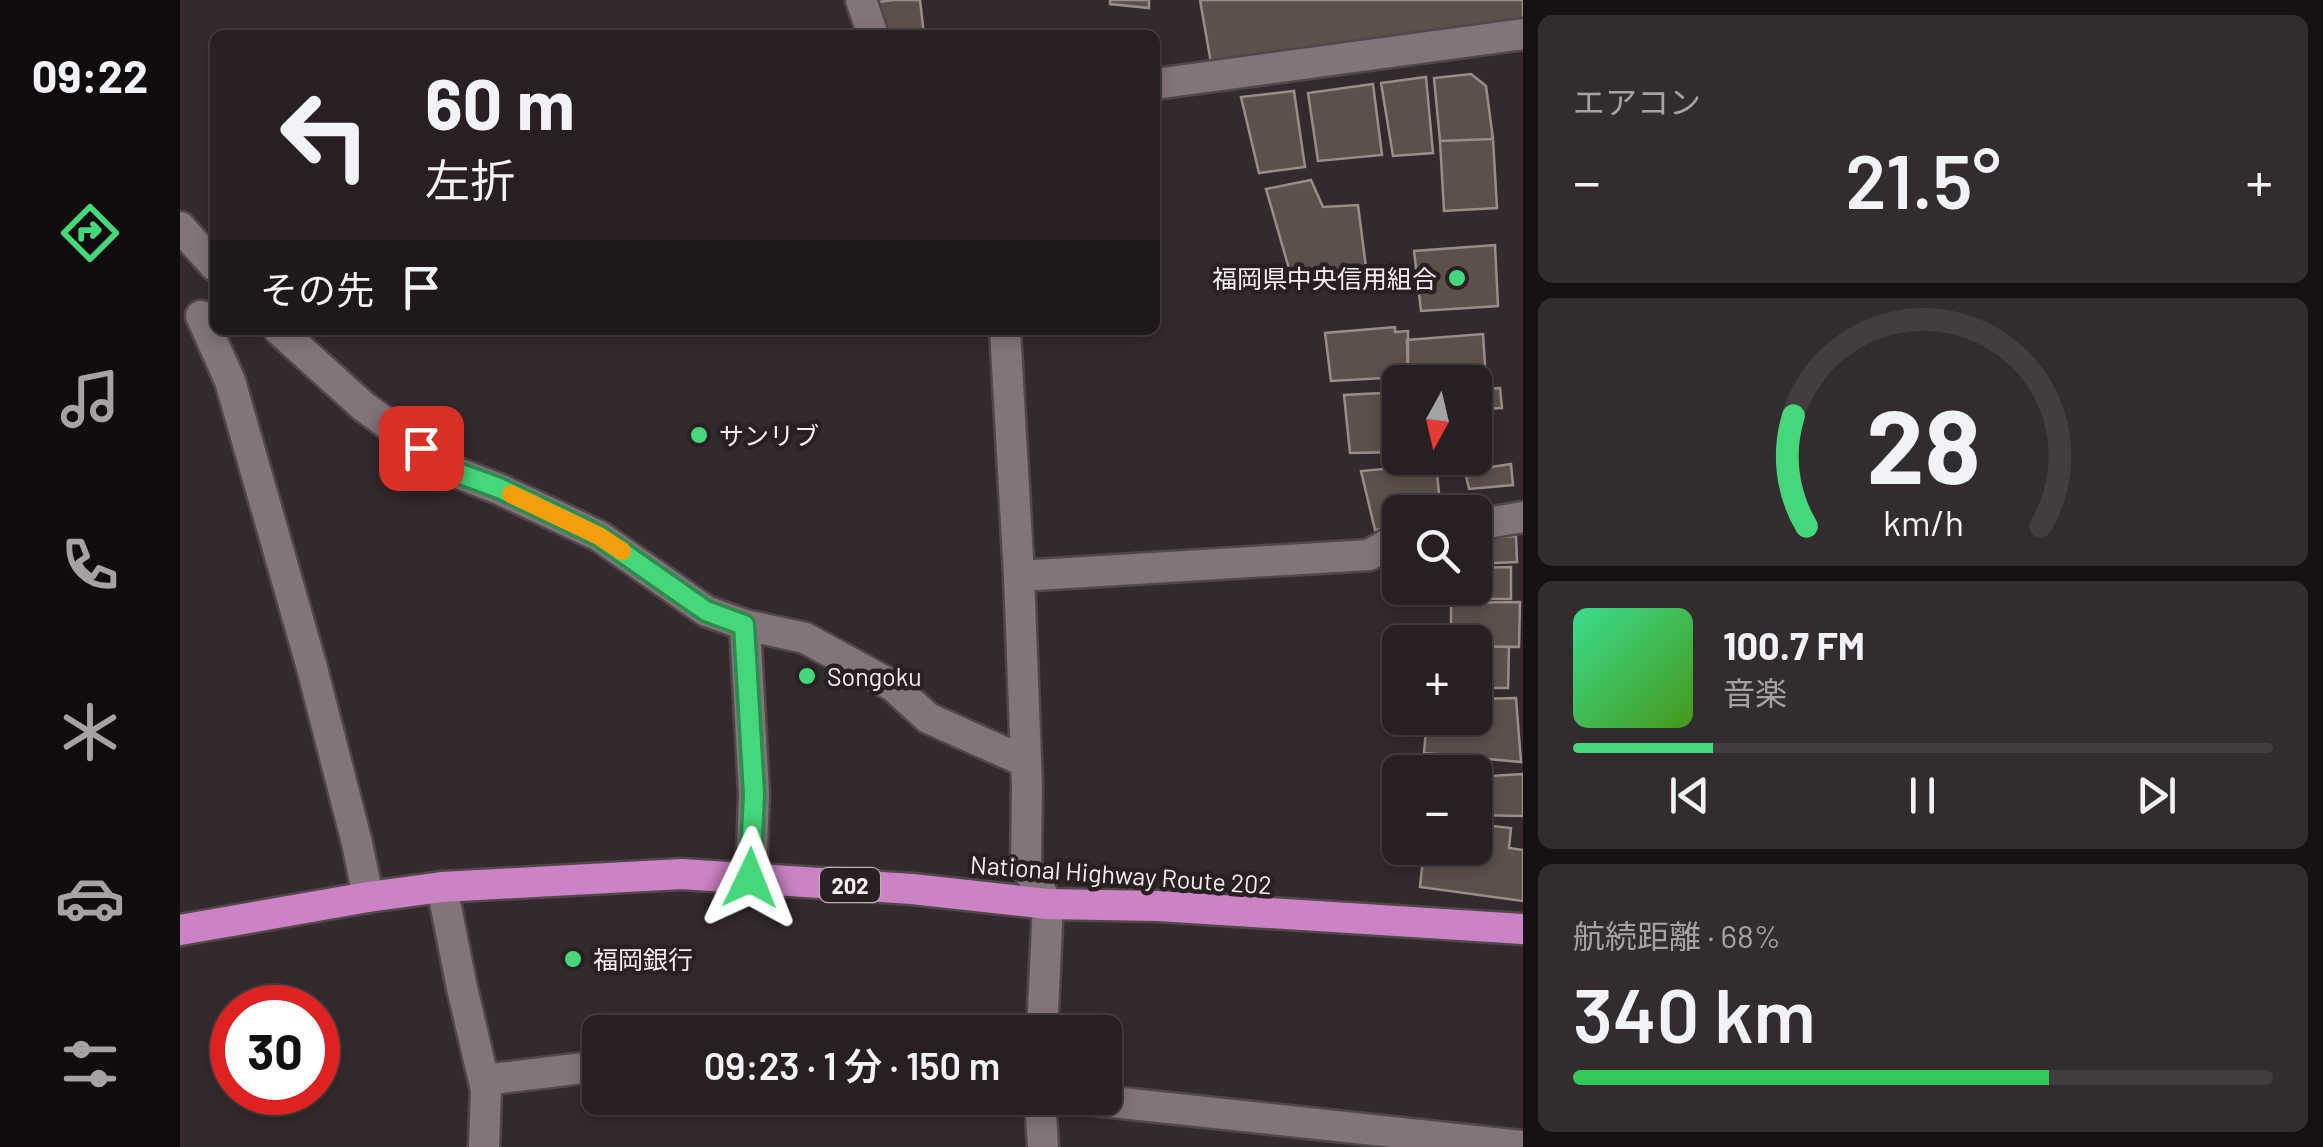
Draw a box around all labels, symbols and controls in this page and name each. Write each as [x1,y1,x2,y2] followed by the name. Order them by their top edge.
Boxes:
[32,48,148,102] text: 09:22
[425,60,575,144] text: 60 m
[260,70,390,200] icon: left
[1573,82,1701,120] text: エアコン
[1845,134,2001,224] text: 21.5°
[1573,147,1601,213] text: −
[2245,147,2273,213] text: +
[425,152,515,206] text: 左折
[55,198,125,268] icon: directions
[394,260,449,315] icon: arrive
[1212,263,1437,293] place label: 福岡県中央信用組合
[260,266,374,312] text: その先
[1446,267,1468,289] marker: 福岡県中央信用組合
[55,364,125,434] icon: music
[1382,365,1492,475] north arrow
[1382,365,1492,865] map controls
[1866,380,1980,505] text: 28
[379,406,464,491] pin
[719,420,819,450] place label: サンリブ
[394,421,449,476] icon: arrive
[688,424,710,446] marker: サンリブ
[1382,495,1492,605] button: search
[1883,500,1963,543] text: km/h
[55,530,125,600] icon: phone
[1723,622,1865,668] text: 100.7 FM
[1382,625,1492,735] button: +
[827,661,922,691] place label: Songoku
[796,665,818,687] marker: Songoku
[1723,673,1787,711] text: 音楽
[55,697,125,767] icon: climate
[1382,755,1492,865] button: −
[1662,768,1717,823] icon: previous
[1895,768,1950,823] icon: pause
[2129,768,2184,823] icon: next
[698,826,802,930] position arrow
[969,848,1273,900] street label: National Highway Route 202
[55,863,125,933] icon: car
[820,868,880,902] road number: 202
[1573,916,1781,954] text: 航続距離 · 68%
[593,944,693,974] place label: 福岡銀行
[562,948,584,970] marker: 福岡銀行
[1573,968,1816,1058] text: 340 km
[210,985,340,1115] speed limit sign: 30
[55,1029,125,1099] icon: filters
[704,1042,1000,1088] text: 09:23 · 1 分 · 150 m

